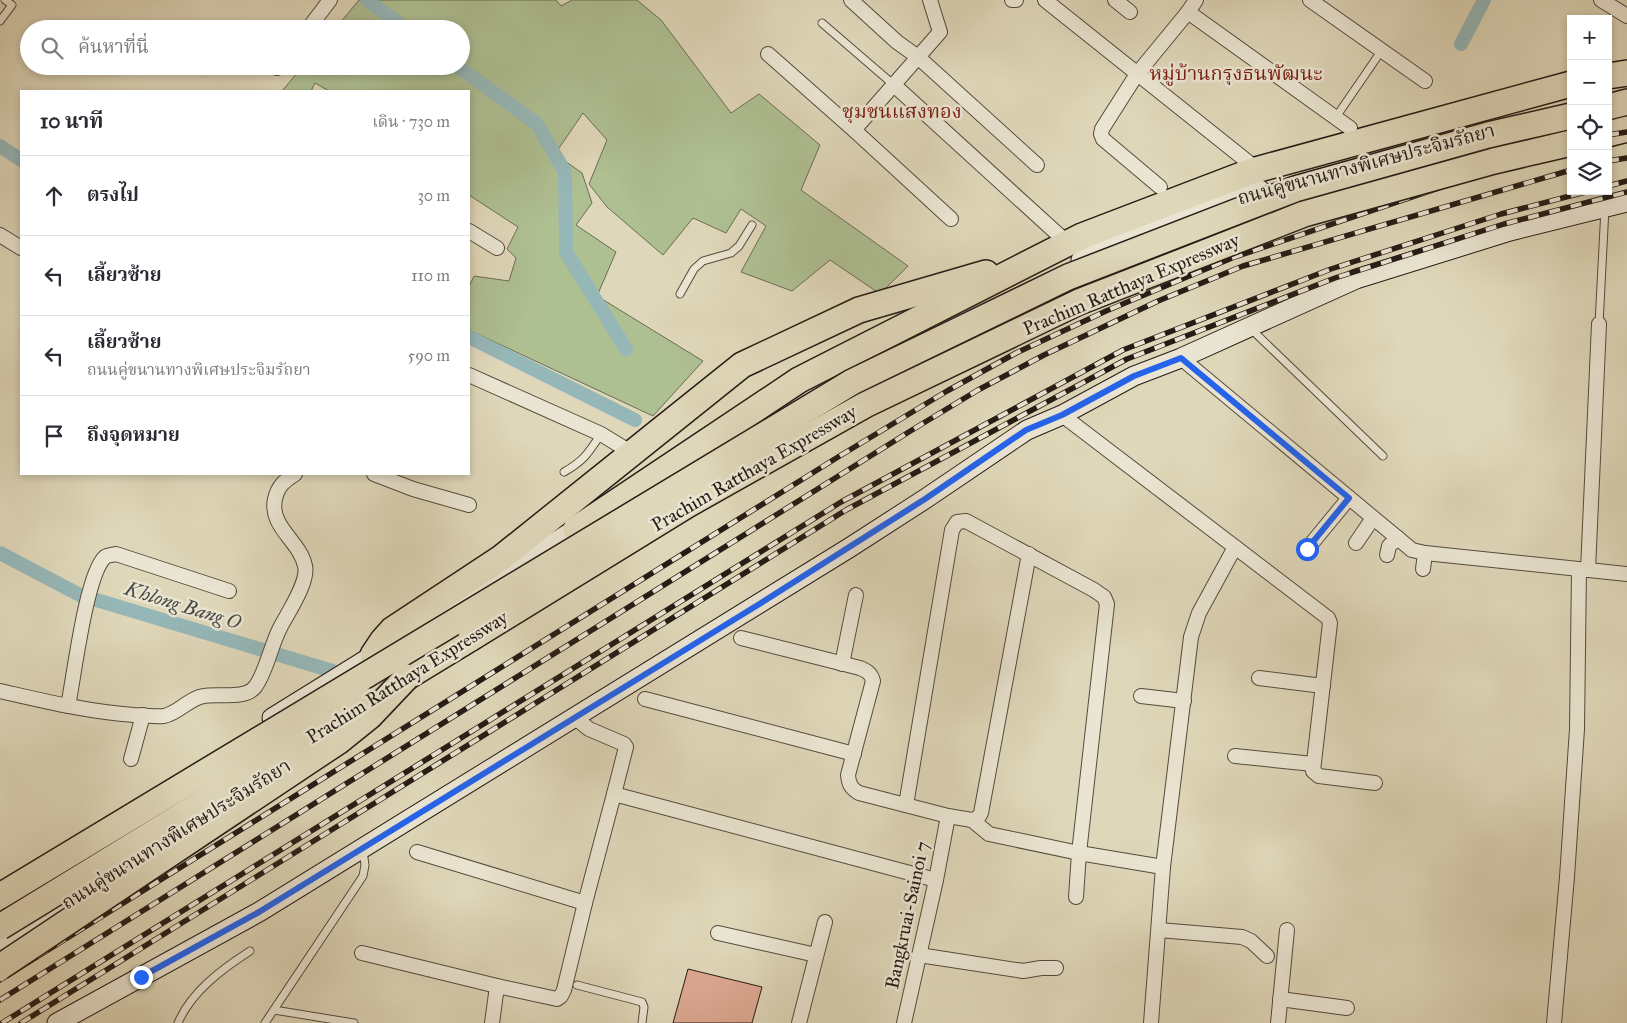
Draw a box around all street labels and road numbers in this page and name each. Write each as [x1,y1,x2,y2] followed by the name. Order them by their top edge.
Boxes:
[1235,119,1498,210] street label: ถนนคู่ขนานทางพิเศษประจิมรัถยา
[1019,227,1244,340] street label: Prachim Ratthaya Expressway
[647,399,862,536] street label: Prachim Ratthaya Expressway
[302,605,513,749] street label: Prachim Ratthaya Expressway
[57,754,295,915] street label: ถนนคู่ขนานทางพิเศษประจิมรัถยา
[880,839,935,991] street label: Bangkruai-Sainoi 7

